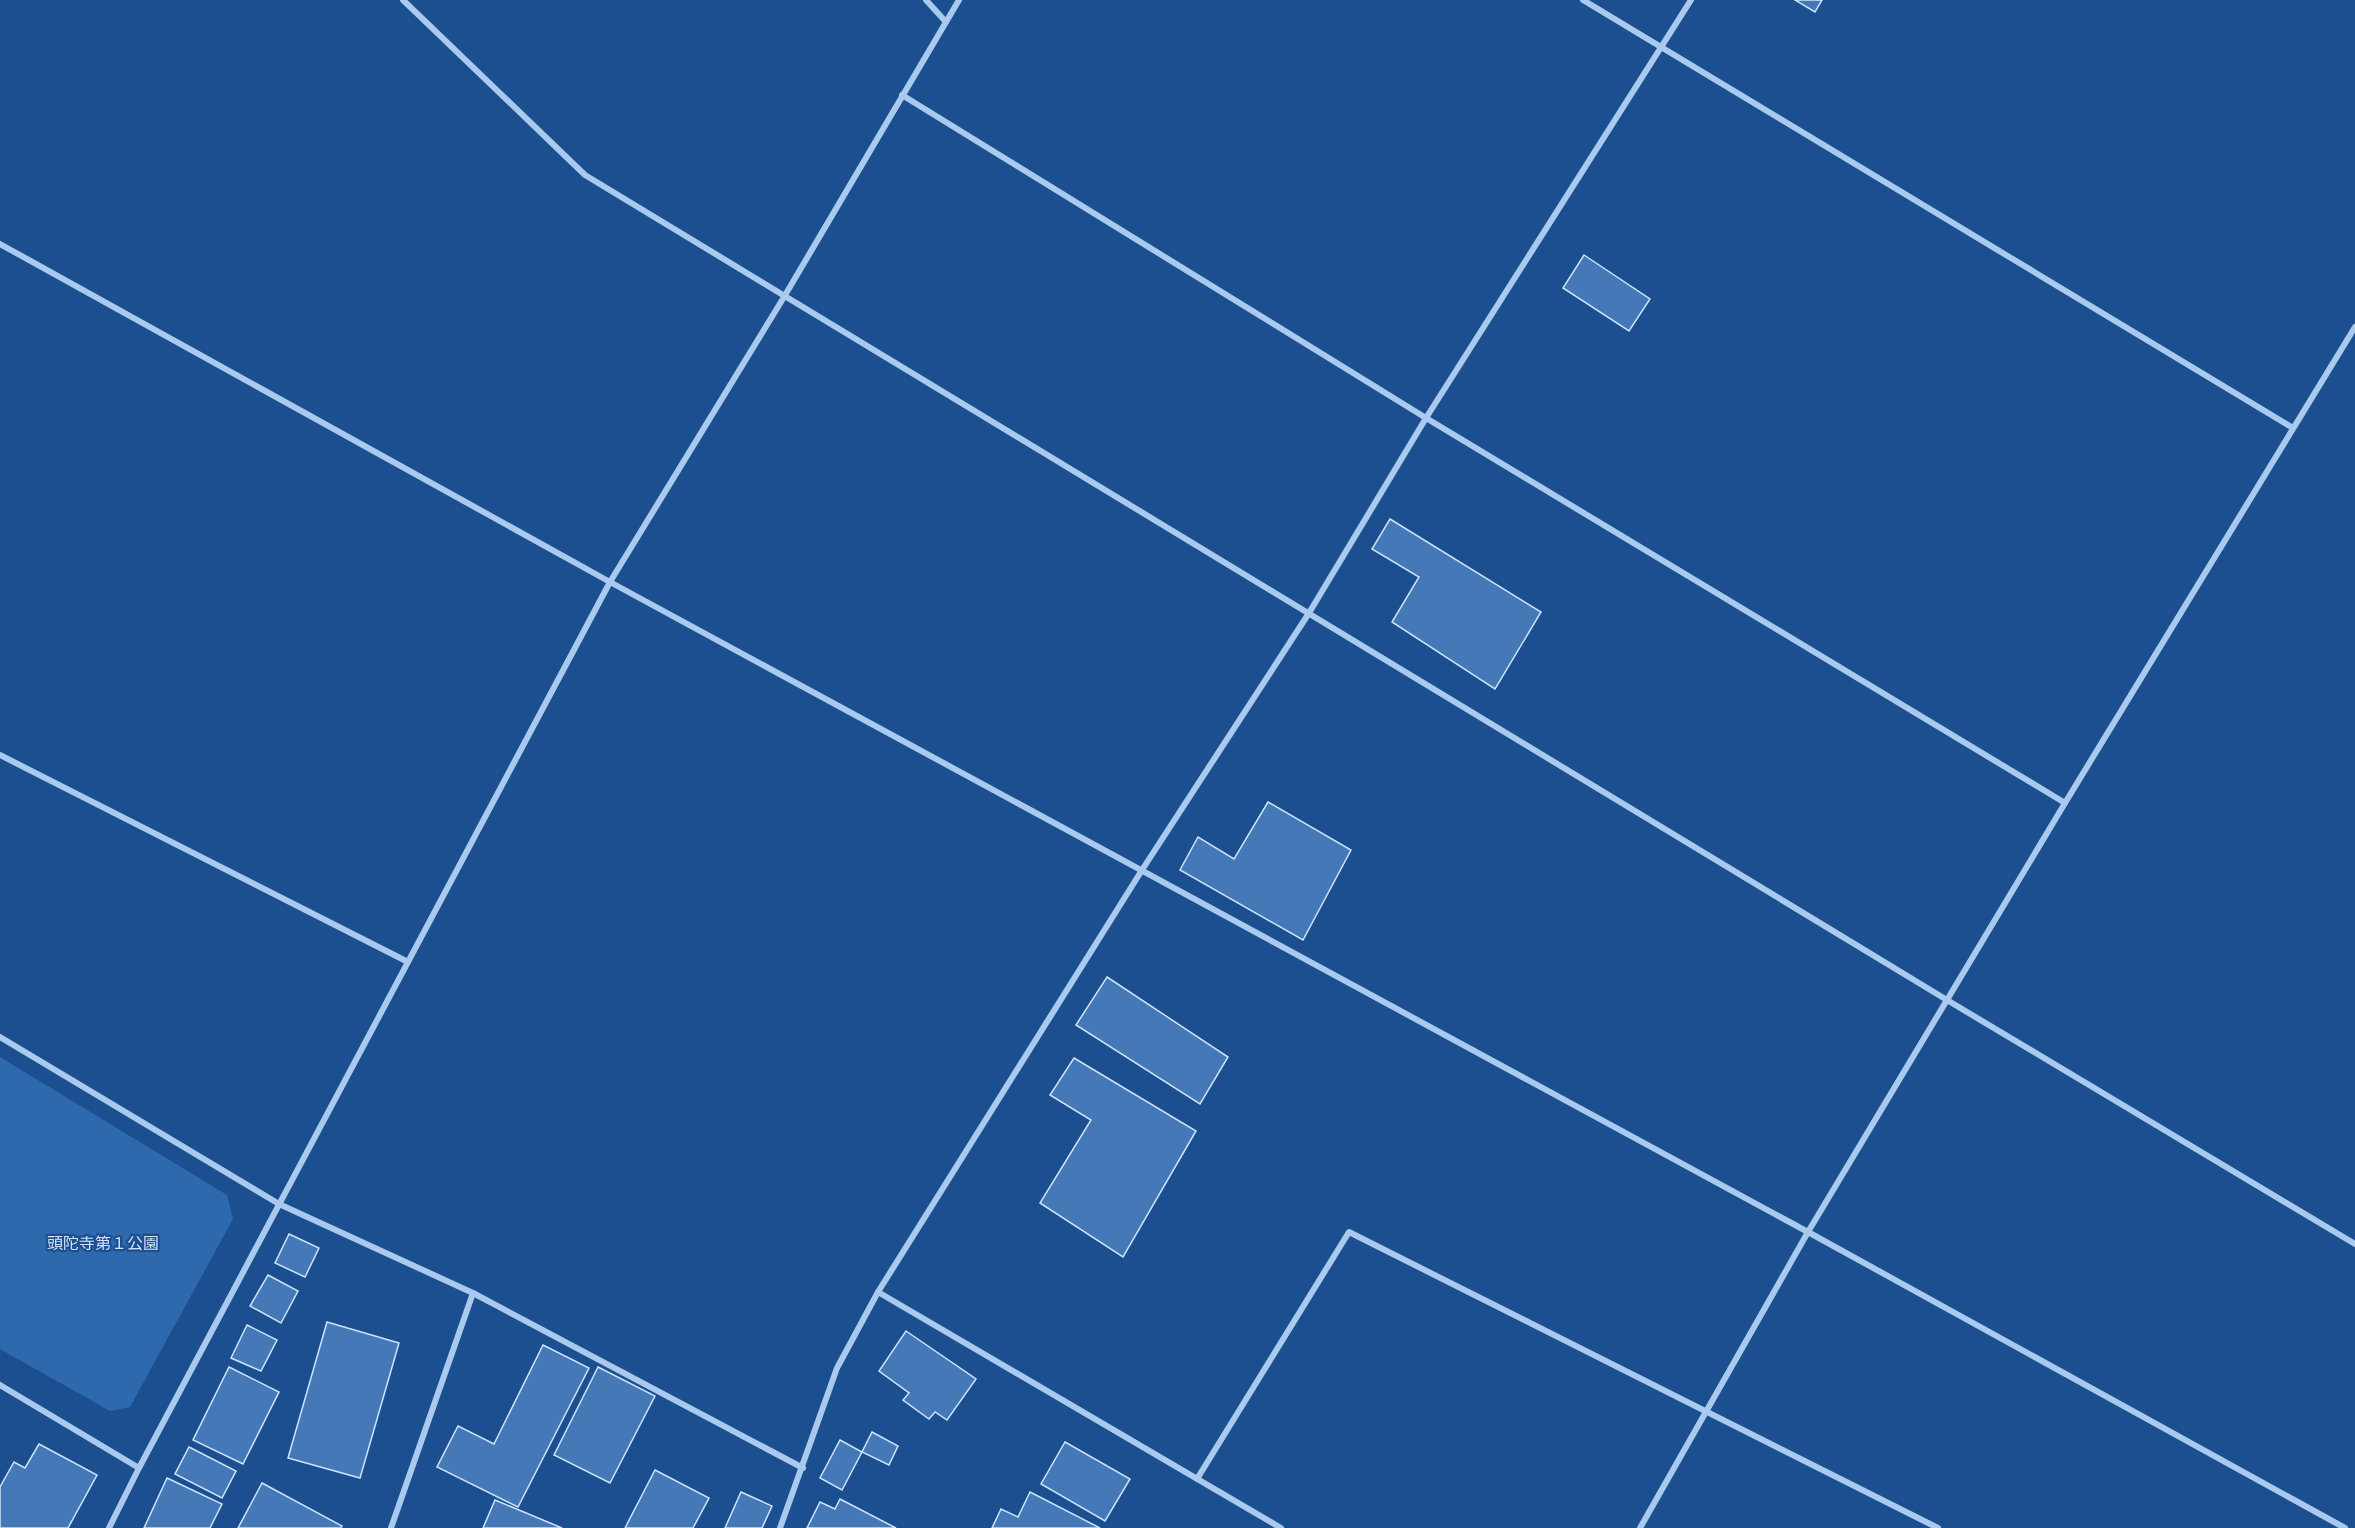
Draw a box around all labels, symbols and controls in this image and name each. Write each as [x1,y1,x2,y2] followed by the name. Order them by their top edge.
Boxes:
[47,1234,159,1253] park label: 頭陀寺第１公園

